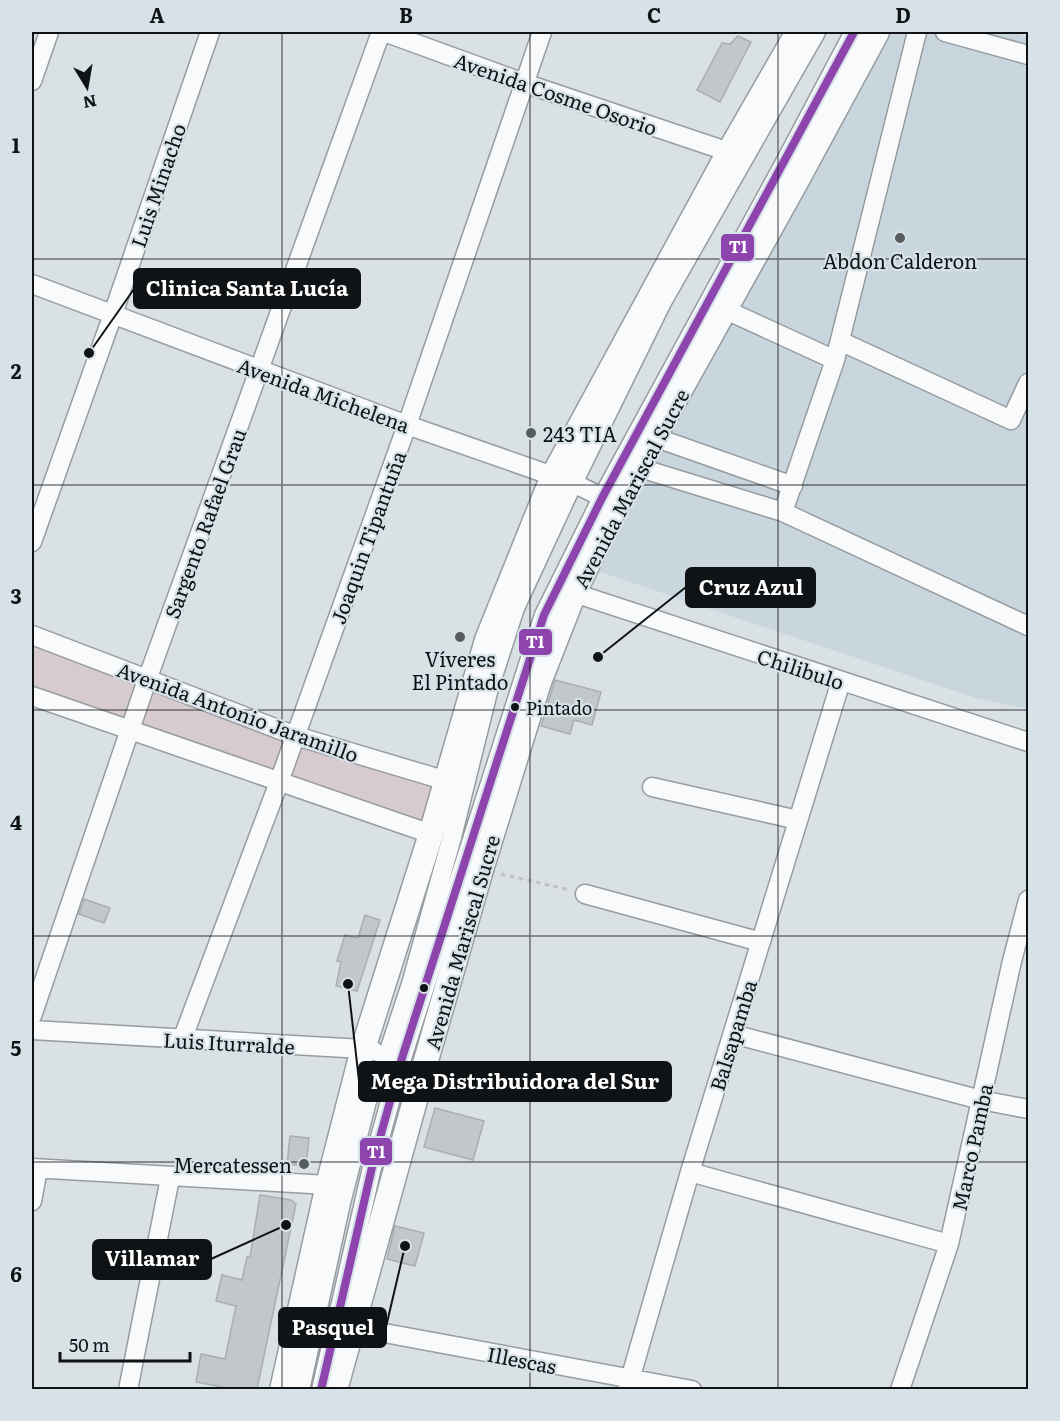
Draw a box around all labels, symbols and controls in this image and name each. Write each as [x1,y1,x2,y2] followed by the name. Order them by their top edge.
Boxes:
[149,0,165,29] text: A
[399,0,413,29] text: B
[647,0,661,29] text: C
[895,0,911,29] text: D
[450,44,662,142] street label: Avenida Cosme Osorio
[57,57,117,117] north arrow
[81,90,99,116] text: N
[122,119,192,251] street label: Luis Minacho
[12,129,20,159] text: 1
[893,231,907,245] marker: Abdon Calderon
[720,233,755,262] line badge: T1
[729,234,748,258] text: T1
[823,245,977,275] place label: Abdon Calderon
[134,269,360,308] callout: Clinica Santa Lucía
[146,271,349,302] text: Clinica Santa Lucía
[234,349,415,439] street label: Avenida Michelena
[11,355,22,385] text: 2
[565,383,695,593] street label: Avenida Mariscal Sucre
[543,418,617,448] place label: 243 TIA
[156,423,252,622] street label: Sargento Rafael Grau
[524,426,538,440] marker: 243 TIA
[322,446,412,628] street label: Joaquin Tipantuña
[686,568,815,607] callout: Cruz Azul
[699,570,804,601] text: Cruz Azul
[10,580,22,610] text: 3
[518,628,553,656] line badge: T1
[526,629,545,653] text: T1
[453,630,467,644] marker: Víveres El Pintado
[754,640,848,696] street label: Chilibulo
[412,643,508,696] place label: Víveres El Pintado
[113,653,363,769] street label: Avenida Antonio Jaramillo
[526,694,592,721] place label: Pintado
[509,701,521,713] marker: Pintado
[10,806,22,836] text: 4
[416,831,506,1053] street label: Avenida Mariscal Sucre
[701,975,763,1094] street label: Balsapamba
[418,982,430,994] unlabelled marker
[162,1024,296,1060] street label: Luis Iturralde
[11,1032,22,1062] text: 5
[359,1062,671,1101] callout: Mega Distribuidora del Sur
[371,1064,660,1095] text: Mega Distribuidora del Sur
[943,1080,999,1213] street label: Marco Pamba
[359,1137,393,1166] line badge: T1
[367,1139,386,1163] text: T1
[173,1149,292,1179] place label: Mercatessen
[297,1157,311,1171] marker: Mercatessen
[93,1240,211,1279] callout: Villamar
[105,1241,200,1272] text: Villamar
[10,1258,22,1288] text: 6
[279,1308,386,1347] callout: Pasquel
[292,1310,375,1341] text: Pasquel
[60,1325,190,1363] scale bar
[69,1331,110,1358] text: 50 m
[485,1338,559,1380] street label: Illescas

